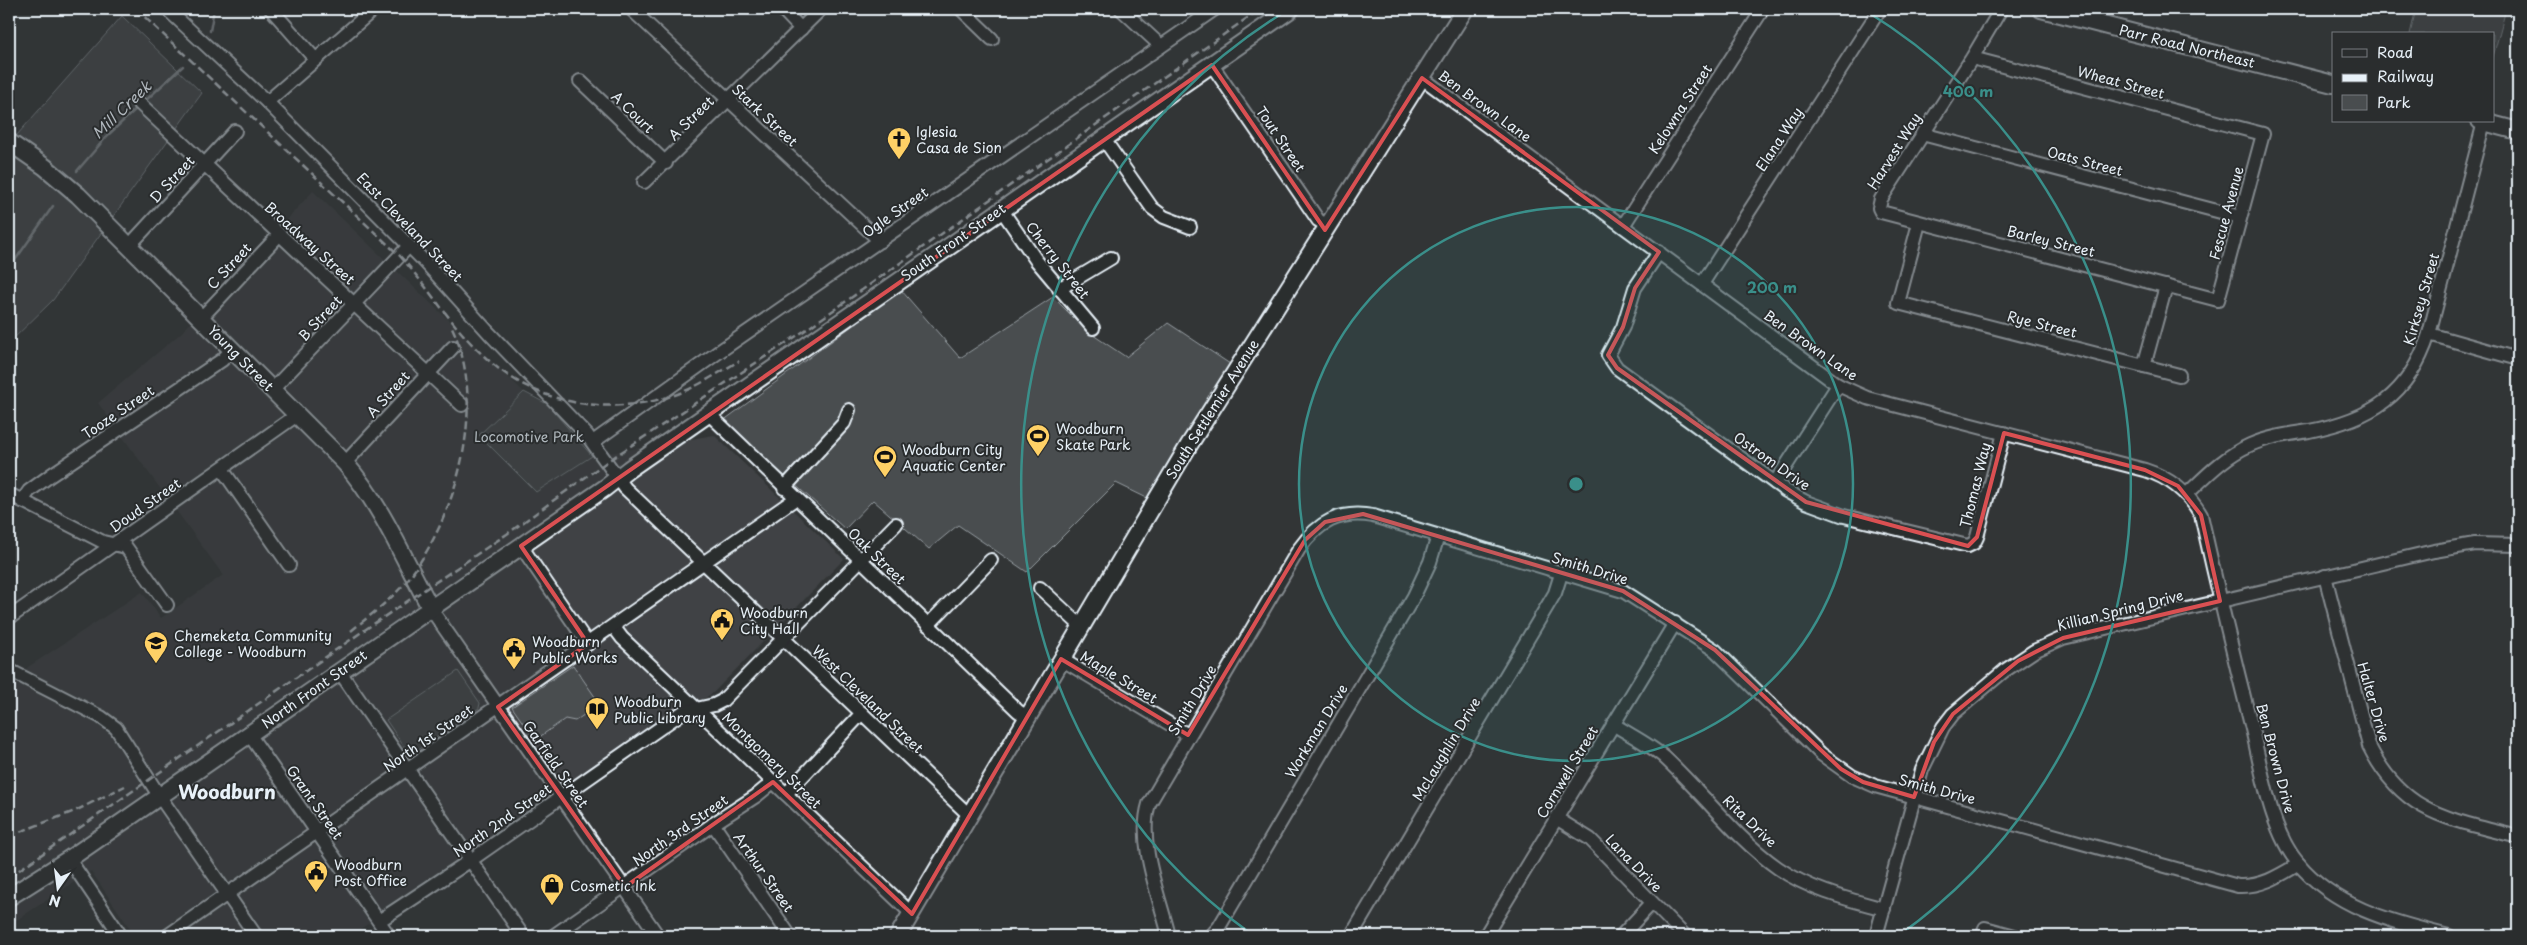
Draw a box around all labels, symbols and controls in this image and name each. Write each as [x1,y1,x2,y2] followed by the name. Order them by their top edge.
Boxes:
[2117,19,2257,73] street label: Parr Road Northeast
[2332,32,2494,122] legend
[2377,40,2413,63] text: Road
[1643,60,1717,158] street label: Kelowna Street
[2075,60,2167,104] street label: Wheat Street
[2377,64,2434,87] text: Railway
[1434,65,1536,147] street label: Ben Brown Lane
[86,74,157,143] water label: Mill Creek
[727,79,803,152] street label: Stark Street
[1943,79,1993,102] text: 400 m
[607,86,659,138] street label: A Court
[2377,90,2411,113] text: Park
[663,91,719,145] street label: A Street
[1251,102,1311,177] street label: Tout Street
[1750,103,1808,175] street label: Elana Way
[1862,108,1926,194] street label: Harvest Way
[916,121,1002,158] place label: Iglesia Casa de Sion
[886,126,912,160] church icon: Iglesia Casa de Sion
[2045,141,2125,181] street label: Oats Street
[145,150,200,207] street label: D Street
[2203,164,2249,262] street label: Fescue Avenue
[352,168,468,287] street label: East Cleveland Street
[858,181,932,242] street label: Ogle Street
[260,197,360,290] street label: Broadway Street
[896,198,1010,286] street label: South Front Street
[1021,217,1095,303] street label: Cherry Street
[2005,220,2097,262] street label: Barley Street
[202,238,256,294] street label: C Street
[2398,250,2444,348] street label: Kirksey Street
[1747,275,1797,298] text: 200 m
[293,290,347,346] street label: B Street
[1760,305,1863,386] street label: Ben Brown Lane
[2005,305,2079,343] street label: Rye Street
[203,320,279,396] street label: Young Street
[1160,335,1264,483] street label: South Settlemier Avenue
[361,366,415,422] street label: A Street
[78,380,159,444] street label: Tooze Street
[1056,418,1131,455] place label: Woodburn Skate Park
[1025,423,1051,457] sports icon: Woodburn Skate Park
[474,426,585,447] park label: Locomotive Park
[1729,427,1815,495] street label: Ostrom Drive
[902,439,1006,476] place label: Woodburn City Aquatic Center
[1954,440,1996,530] street label: Thomas Way
[872,444,898,478] sports icon: Woodburn City Aquatic Center
[105,472,185,537] street label: Doud Street
[1567,475,1585,493] centre of rings
[843,523,911,589] street label: Oak Street
[1549,546,1631,590] street label: Smith Drive
[2055,584,2185,636] street label: Killian Spring Drive
[740,602,808,639] place label: Woodburn City Hall
[709,607,735,641] public building icon: Woodburn City Hall
[174,625,332,662] place label: Chemeketa Community College - Woodburn
[143,630,169,664] school or university icon: Chemeketa Community College - Woodburn
[532,631,617,668] place label: Woodburn Public Works
[501,636,527,670] public building icon: Woodburn Public Works
[808,640,929,758] street label: West Cleveland Street
[257,645,371,733] street label: North Front Street
[1076,646,1162,709] street label: Maple Street
[2353,659,2395,745] street label: Halter Drive
[1163,661,1221,739] street label: Smith Drive
[1279,680,1353,782] street label: Workman Drive
[614,691,706,728] place label: Woodburn Public Library
[1407,693,1485,805] street label: McLaughlin Drive
[584,696,610,730] library icon: Woodburn Public Library
[379,699,477,777] street label: North 1st Street
[2251,701,2301,815] street label: Ben Brown Drive
[718,707,827,813] street label: Montgomery Street
[518,716,594,812] street label: Garfield Street
[1531,722,1603,822] street label: Cornwell Street
[282,761,349,844] street label: Grant Street
[1896,769,1978,809] street label: Smith Drive
[178,777,276,805] district label: Woodburn
[449,778,556,862] street label: North 2nd Street
[628,789,732,871] street label: North 3rd Street
[1718,790,1782,852] street label: Rita Drive
[729,828,800,916] street label: Arthur Street
[1601,829,1667,897] street label: Lana Drive
[334,854,407,891] place label: Woodburn Post Office
[303,859,329,893] public building icon: Woodburn Post Office
[32,862,82,912] north arrow
[539,872,565,906] shop icon: Cosmetic Ink
[570,875,657,896] place label: Cosmetic Ink
[47,890,63,913] text: N

